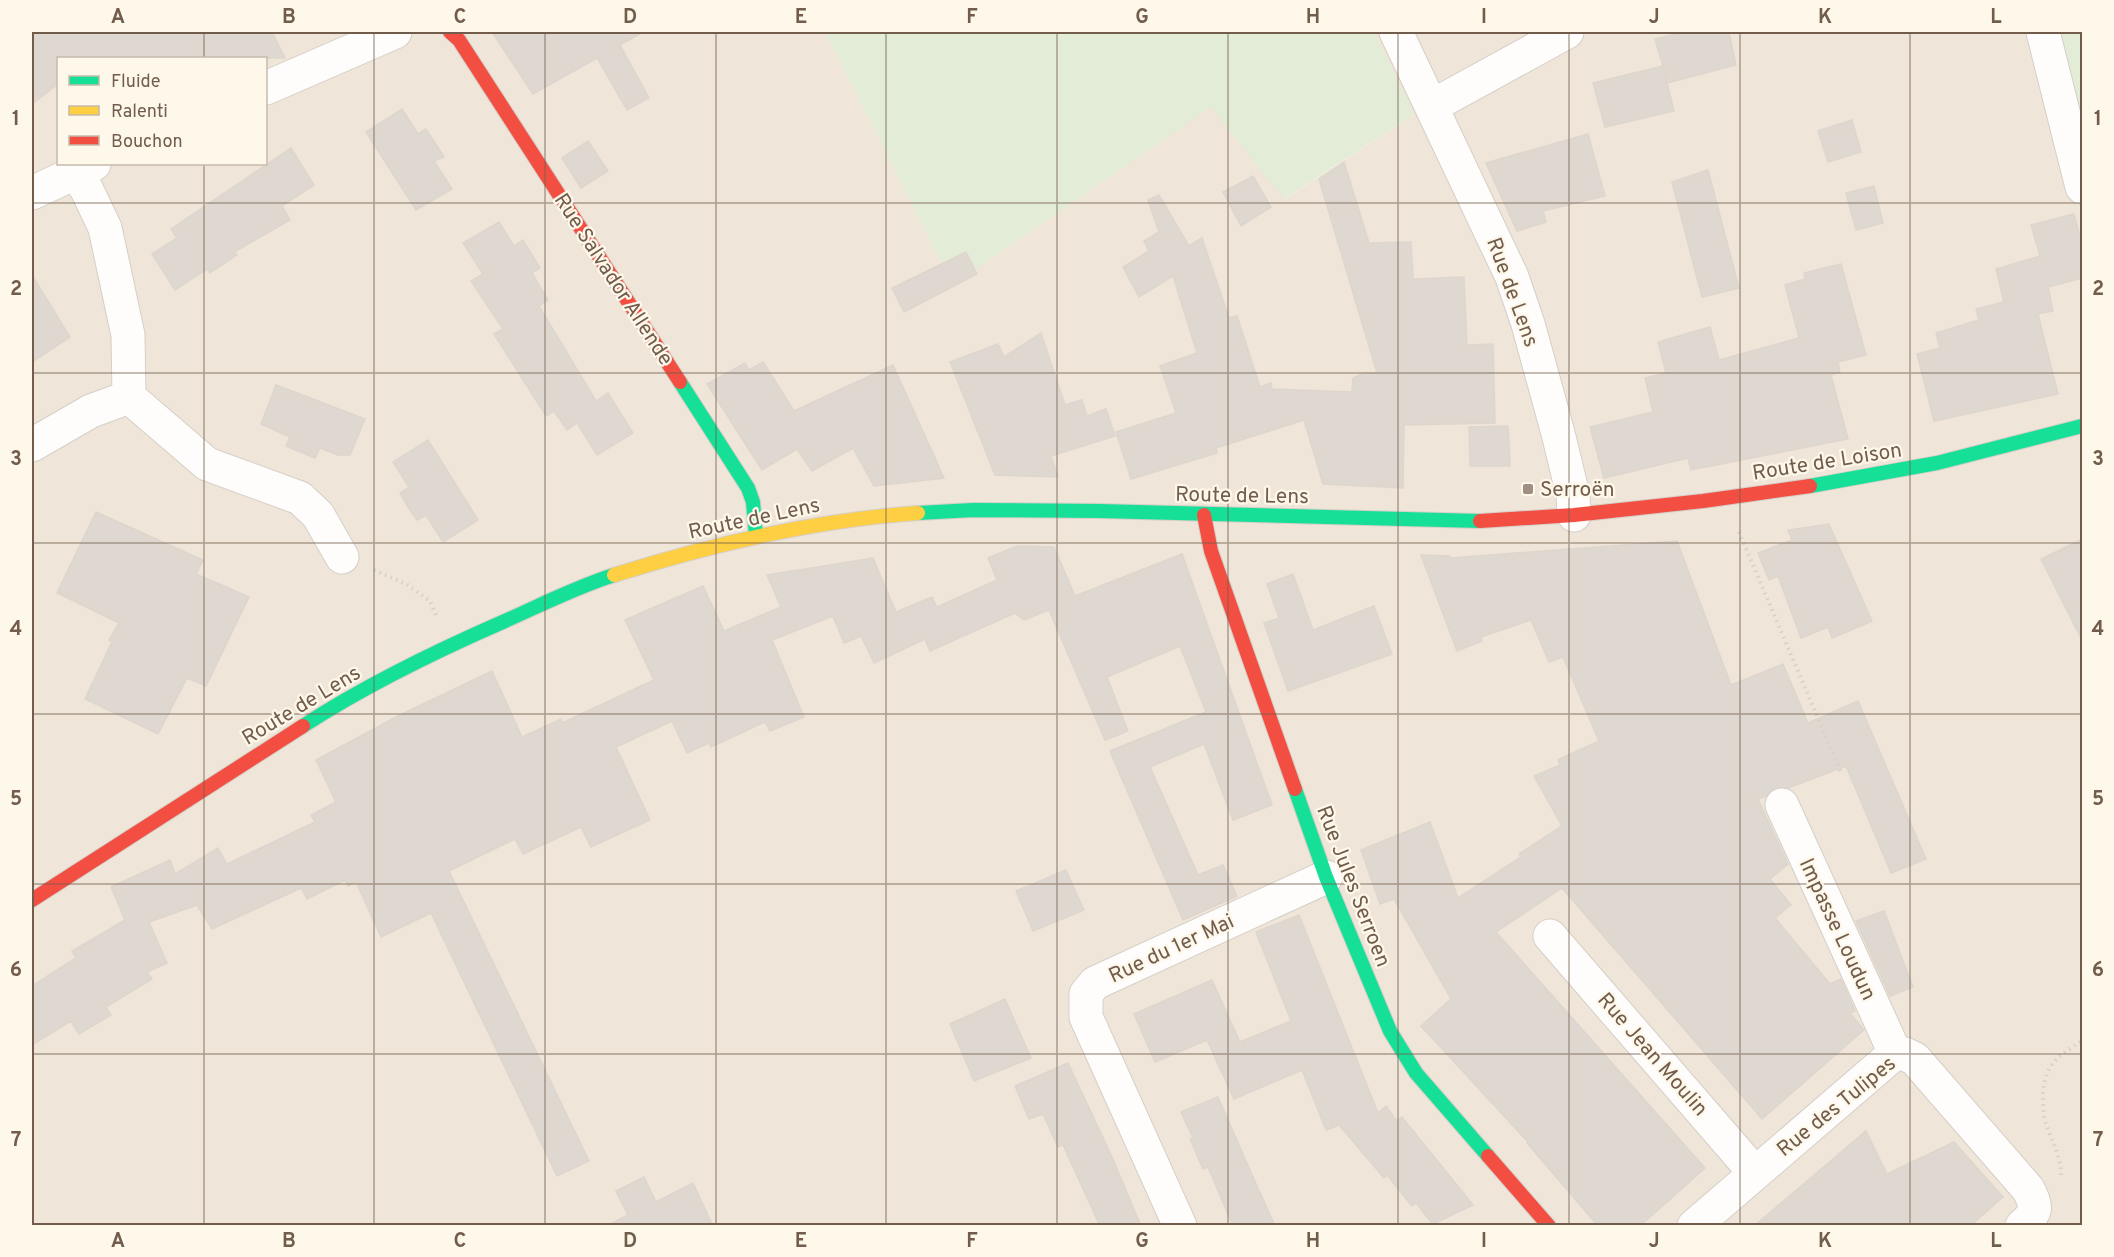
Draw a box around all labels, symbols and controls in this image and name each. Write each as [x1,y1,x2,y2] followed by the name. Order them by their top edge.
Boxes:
[111,5,125,31] text: A
[282,5,296,31] text: B
[454,5,466,31] text: C
[623,5,637,31] text: D
[795,5,807,31] text: E
[966,5,978,31] text: F
[1135,5,1149,31] text: G
[1306,5,1320,31] text: H
[1481,5,1487,31] text: I
[1648,5,1660,31] text: J
[1818,5,1832,31] text: K
[1990,5,2002,31] text: L
[57,57,267,165] legend
[111,71,160,94] text: Fluide
[111,101,168,124] text: Ralenti
[12,107,20,133] text: 1
[2094,107,2102,133] text: 1
[111,131,183,154] text: Bouchon
[547,189,679,371] street label: Rue Salvador Allende
[1479,234,1544,351] street label: Rue de Lens
[10,277,22,303] text: 2
[2092,277,2104,303] text: 2
[1751,437,1904,488] street label: Route de Loison
[10,447,22,473] text: 3
[2092,447,2104,473] text: 3
[1540,477,1615,504] place label: Serroën
[1175,482,1309,511] street label: Route de Lens
[1521,482,1535,496] marker: Serroën
[686,492,823,547] street label: Route de Lens
[10,617,22,643] text: 4
[2092,617,2104,643] text: 4
[237,660,366,752] street label: Route de Lens
[10,787,22,813] text: 5
[2092,787,2104,813] text: 5
[1309,802,1396,971] street label: Rue Jules Serroen
[1792,854,1881,1005] street label: Impasse Loudun
[1105,909,1239,990] street label: Rue du 1er Mai
[10,958,22,984] text: 6
[2092,958,2104,984] text: 6
[1591,987,1713,1123] street label: Rue Jean Moulin
[1772,1051,1902,1163] street label: Rue des Tulipes
[11,1128,21,1154] text: 7
[2093,1128,2103,1154] text: 7
[111,1229,125,1255] text: A
[282,1229,296,1255] text: B
[454,1229,466,1255] text: C
[623,1229,637,1255] text: D
[795,1229,807,1255] text: E
[966,1229,978,1255] text: F
[1135,1229,1149,1255] text: G
[1306,1229,1320,1255] text: H
[1481,1229,1487,1255] text: I
[1648,1229,1660,1255] text: J
[1818,1229,1832,1255] text: K
[1990,1229,2002,1255] text: L

